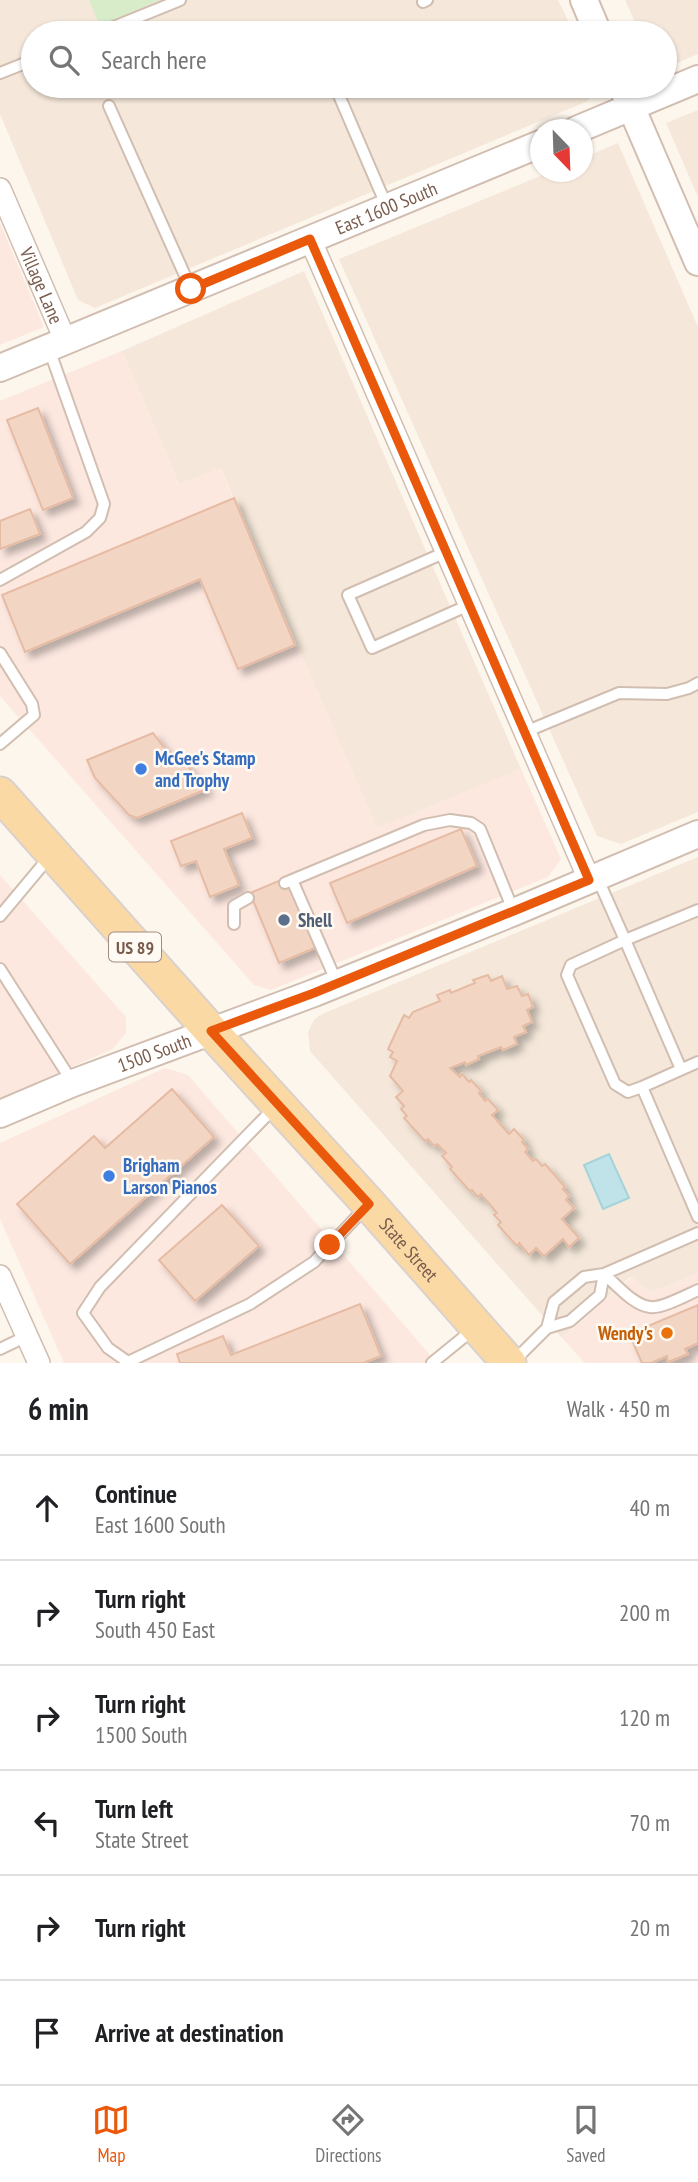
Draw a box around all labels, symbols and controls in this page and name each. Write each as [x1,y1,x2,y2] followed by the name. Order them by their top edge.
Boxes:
[21,21,677,98] search box
[45,41,83,79] icon: search
[101,43,207,76] text: Search here
[530,119,593,182] north arrow
[332,176,441,240] street label: East 1600 South
[14,243,69,327] street label: Village Lane
[175,273,206,304] route start
[155,746,256,792] place label: McGee's Stamp and Trophy
[133,761,149,777] marker: McGee's Stamp and Trophy
[298,908,333,932] place label: Shell
[276,912,292,928] marker: Shell
[109,932,161,962] road number: US 89
[114,1028,194,1077] street label: 1500 South
[123,1153,217,1199] place label: Brigham Larson Pianos
[101,1168,117,1184] marker: Brigham Larson Pianos
[374,1212,444,1287] street label: State Street
[314,1229,345,1260] route end
[597,1321,653,1345] place label: Wendy's
[659,1325,675,1341] marker: Wendy's
[28,1389,89,1428] text: 6 min
[567,1394,670,1423] text: Walk · 450 m
[95,1477,177,1510] text: Continue
[28,1489,66,1527] icon: ahead
[629,1493,670,1522] text: 40 m
[95,1510,226,1539] text: East 1600 South
[95,1582,186,1615] text: Turn right
[28,1594,66,1632] icon: right
[619,1598,670,1627] text: 200 m
[95,1615,215,1644] text: South 450 East
[95,1687,186,1720] text: Turn right
[28,1699,66,1737] icon: right
[619,1703,670,1732] text: 120 m
[95,1720,187,1749] text: 1500 South
[95,1792,173,1825] text: Turn left
[28,1804,66,1842] icon: left
[629,1808,670,1837] text: 70 m
[95,1825,189,1854] text: State Street
[28,1909,66,1947] icon: right
[95,1911,186,1944] text: Turn right
[629,1913,670,1942] text: 20 m
[28,2014,66,2052] icon: arrive
[95,2016,284,2049] text: Arrive at destination
[92,2101,130,2167] tab: Map
[315,2101,381,2167] tab: Directions
[566,2101,606,2167] tab: Saved

